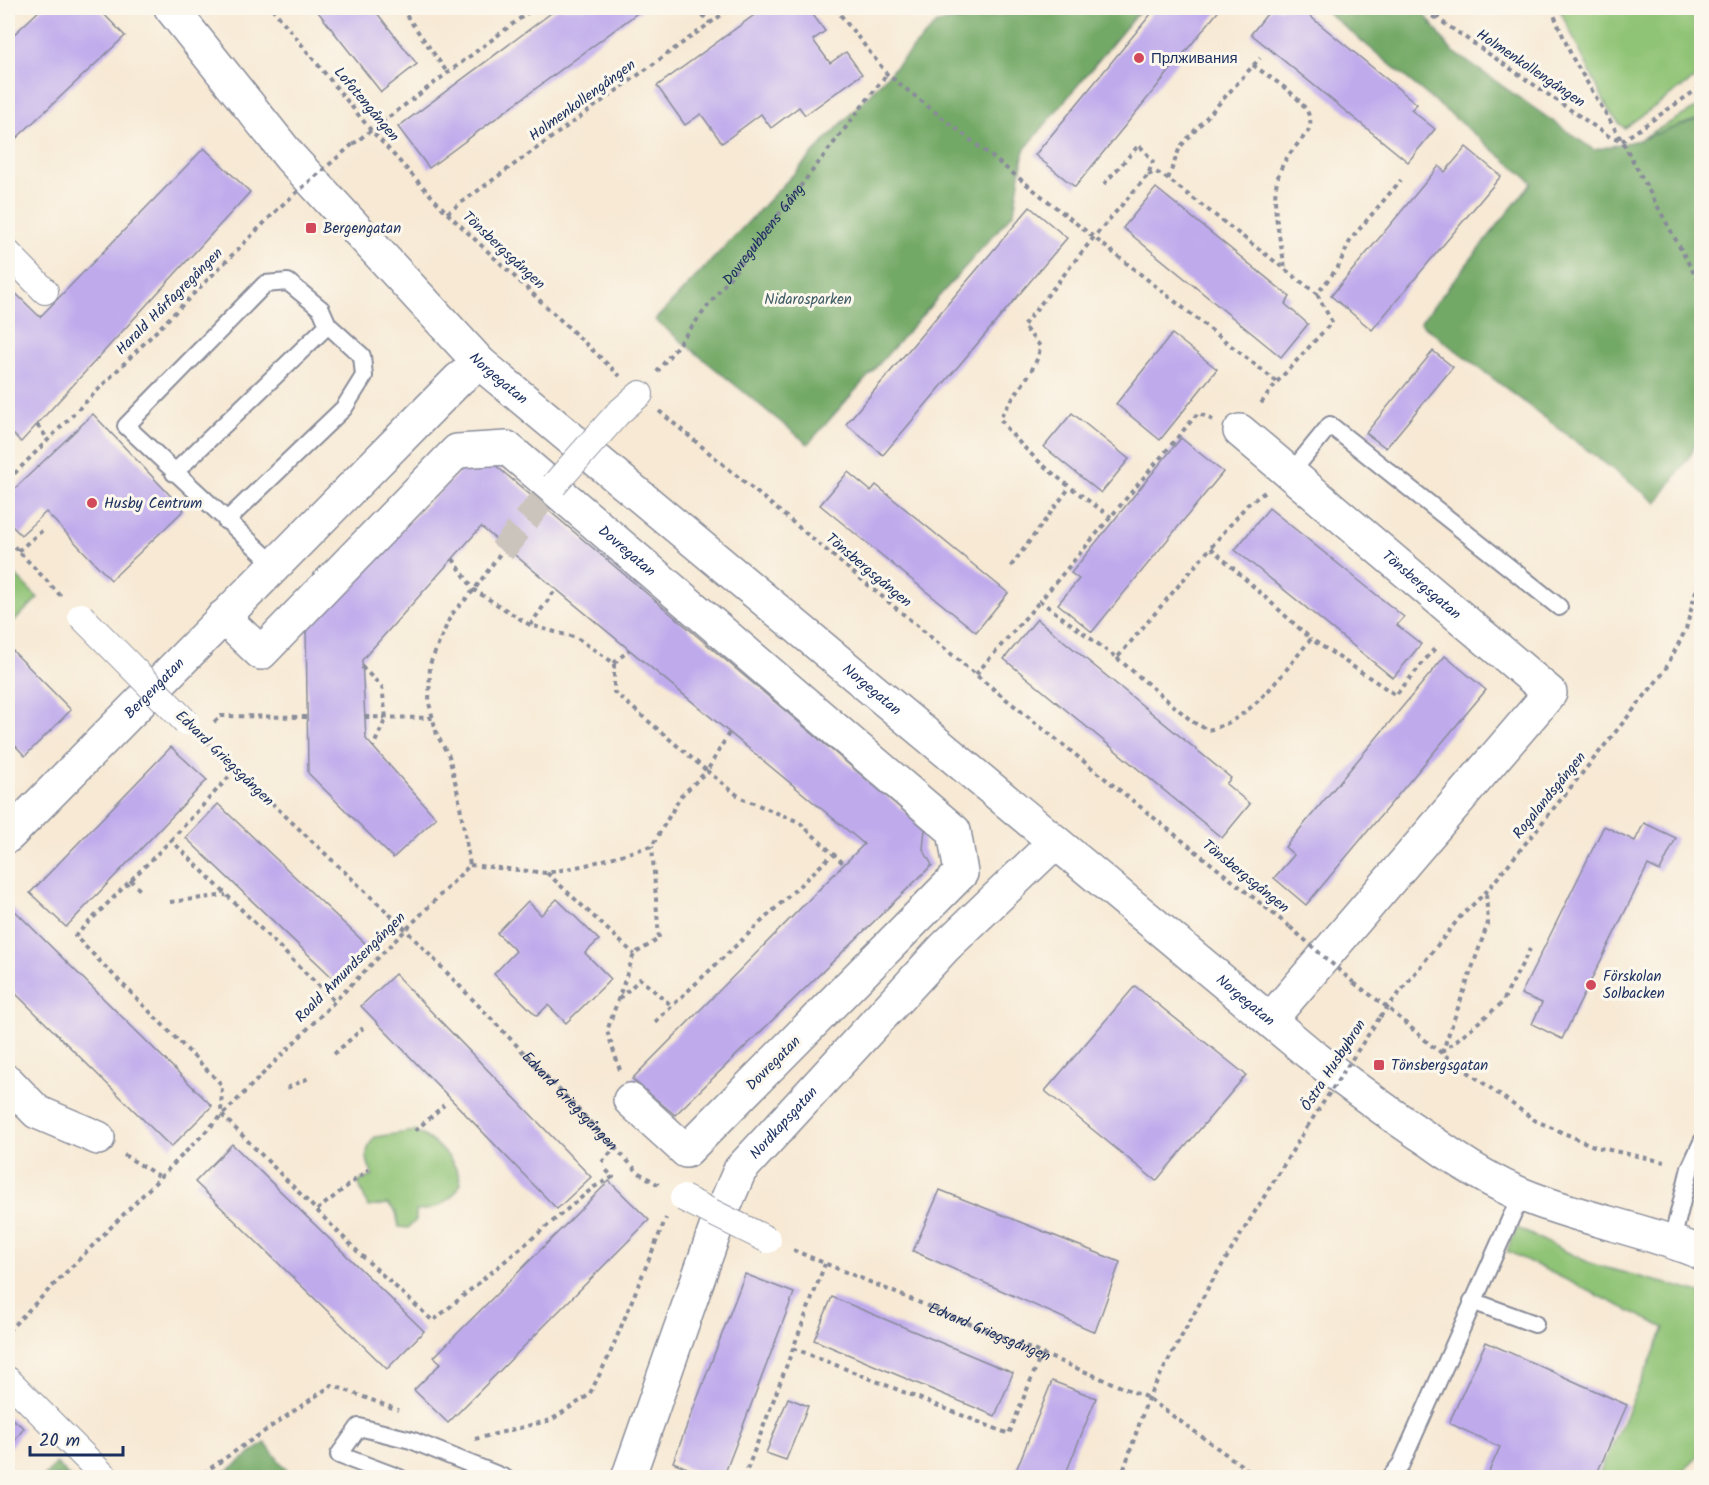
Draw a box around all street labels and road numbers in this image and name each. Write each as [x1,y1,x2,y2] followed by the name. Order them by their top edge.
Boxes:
[1471,23,1590,114] street label: Holmenkollengången
[524,54,641,148] street label: Holmenkollengången
[327,62,405,148] street label: Lofotengången
[717,179,811,291] street label: Dovregubbens Gång
[456,206,550,296] street label: Tönsbergsgången
[110,242,229,361] street label: Harald Hårfagregången
[463,347,533,411] street label: Norgegatan
[592,520,661,583] street label: Dovregatan
[820,527,917,614] street label: Tönsbergsgången
[1376,545,1466,626] street label: Tönsbergsgatan
[119,652,191,725] street label: Bergengatan
[836,658,906,722] street label: Norgegatan
[169,705,279,813] street label: Edvard Griegsgången
[1507,747,1593,845] street label: Rogalandsgången
[1196,834,1294,920] street label: Tönsbergsgången
[290,907,412,1029] street label: Roald Amundsengången
[1210,969,1280,1033] street label: Norgegatan
[1295,1015,1373,1116] street label: Östra Husbybron
[741,1031,807,1097] street label: Dovregatan
[515,1046,623,1157] street label: Edvard Griegsgången
[744,1081,824,1165] street label: Nordkapsgatan
[924,1297,1054,1369] street label: Edvard Griegsgången

